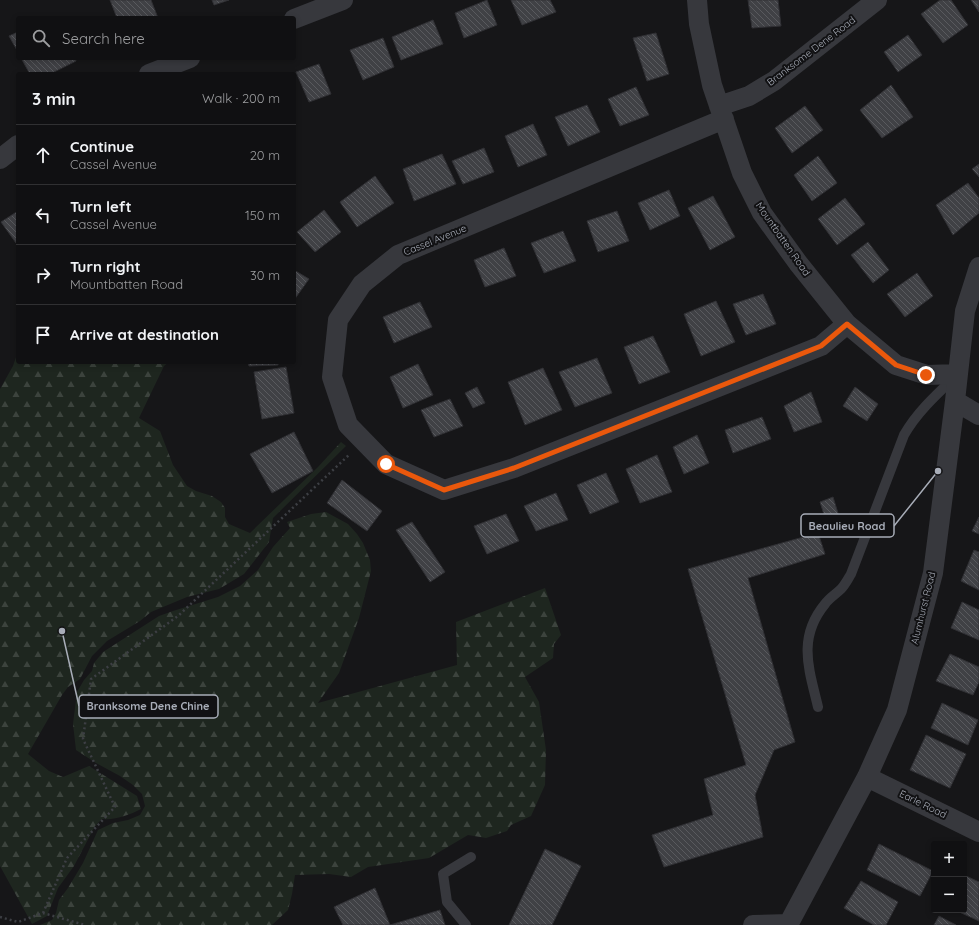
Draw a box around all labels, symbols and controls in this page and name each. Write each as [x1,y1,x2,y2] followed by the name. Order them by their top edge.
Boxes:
[764,13,858,89] street label: Branksome Dene Road
[16,16,296,60] search box
[30,27,52,49] icon: search
[62,29,145,48] text: Search here
[32,88,76,109] text: 3 min
[202,90,280,106] text: Walk · 200 m
[70,137,134,156] text: Continue
[32,144,54,166] icon: ahead
[250,147,280,163] text: 20 m
[70,156,157,172] text: Cassel Avenue
[70,197,132,216] text: Turn left
[753,200,813,278] street label: Mountbatten Road
[32,204,54,226] icon: left
[245,207,280,223] text: 150 m
[70,216,157,232] text: Cassel Avenue
[402,221,469,259] street label: Cassel Avenue
[70,257,141,276] text: Turn right
[32,264,54,286] icon: right
[250,267,280,283] text: 30 m
[70,276,183,292] text: Mountbatten Road
[32,324,54,346] icon: arrive
[70,325,219,344] text: Arrive at destination
[917,366,935,384] route end
[377,455,395,473] route start
[801,514,894,537] callout: Beaulieu Road
[809,519,885,533] text: Beaulieu Road
[908,570,938,646] street label: Alumhurst Road
[79,695,218,718] callout: Branksome Dene Chine
[87,699,210,713] text: Branksome Dene Chine
[897,787,949,821] street label: Earle Road
[931,841,967,913] map controls
[931,841,967,877] button: +
[931,877,967,913] button: −

